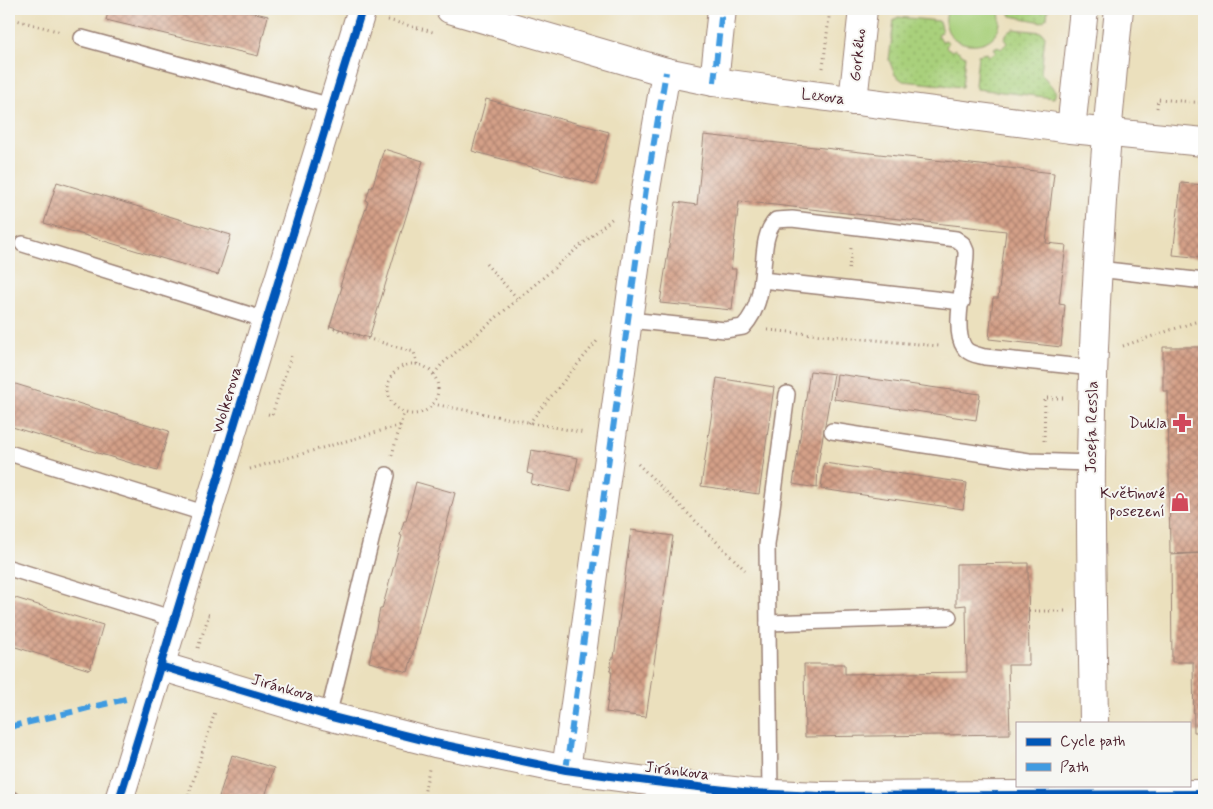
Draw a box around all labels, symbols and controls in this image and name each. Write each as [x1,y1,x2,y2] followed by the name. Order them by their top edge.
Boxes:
[845,27,871,83] street label: Gorkého
[800,84,846,110] street label: Lexova
[207,364,247,436] street label: Wolkerova
[1081,381,1103,473] street label: Josefa Ressla
[1171,412,1193,434] pharmacy icon: Dukla
[1129,413,1167,434] place label: Dukla
[1100,483,1165,522] place label: Květinové posezení
[1169,491,1191,513] shop icon: Květinové posezení
[249,669,317,707] street label: Jiránkova
[1016,722,1190,786] legend
[1060,732,1125,752] text: Cycle path
[643,757,711,785] street label: Jiránkova
[1060,758,1089,778] text: Path

